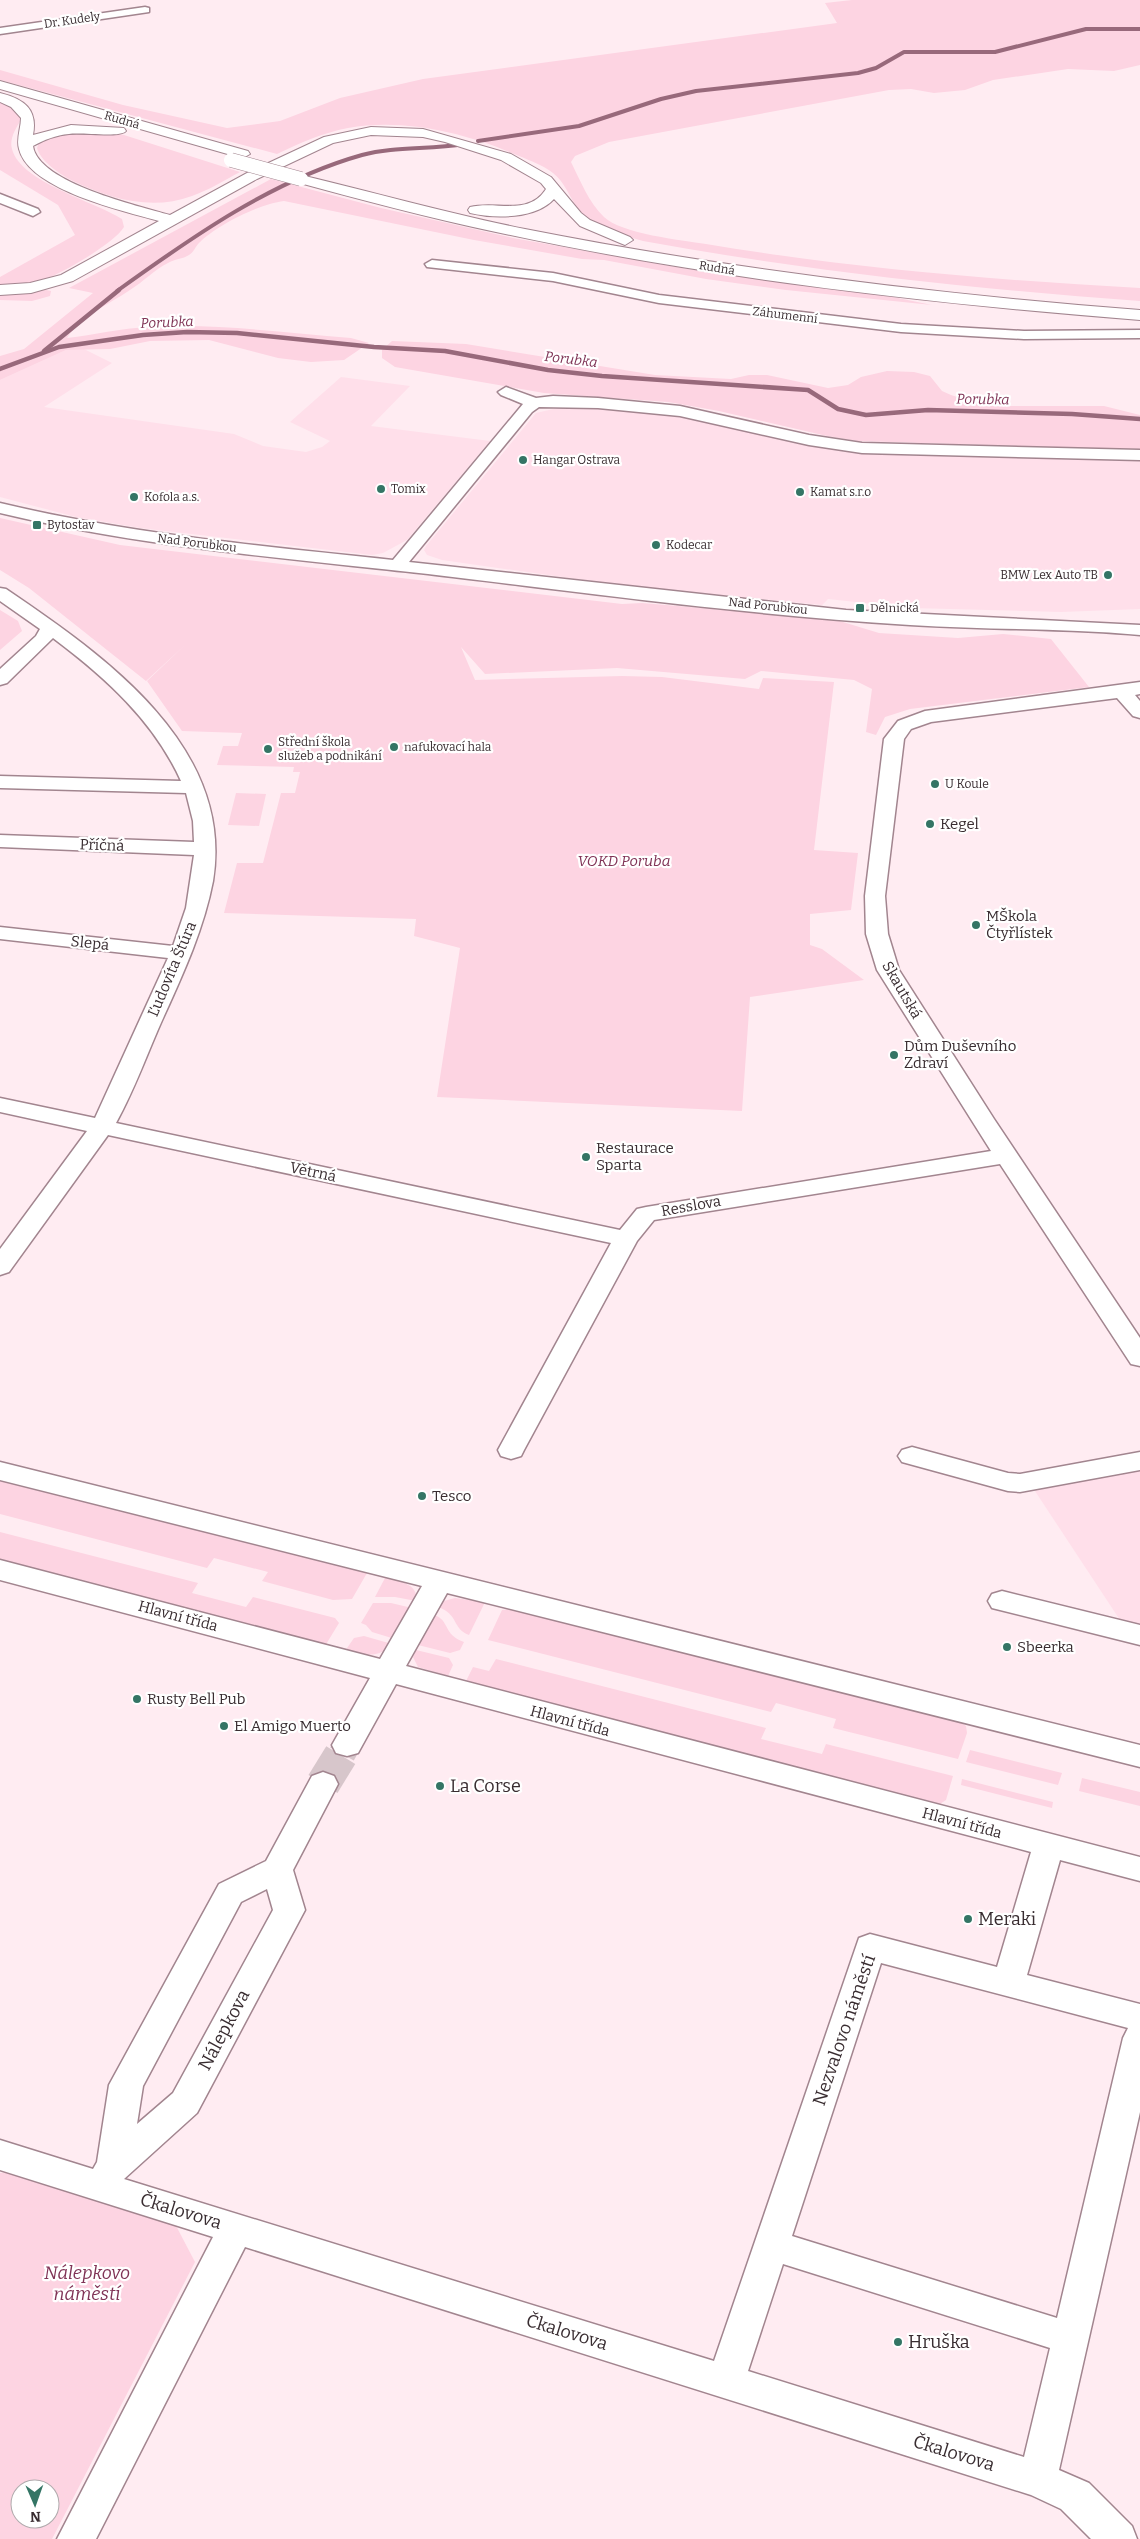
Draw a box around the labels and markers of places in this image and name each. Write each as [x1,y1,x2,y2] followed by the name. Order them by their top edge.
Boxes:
[533,453,621,467] place label: Hangar Ostrava
[517,454,529,466] marker: Hangar Ostrava
[391,482,426,496] place label: Tomix
[375,483,387,495] marker: Tomix
[810,485,871,499] place label: Kamat s.r.o
[794,486,806,498] marker: Kamat s.r.o
[144,490,199,504] place label: Kofola a.s.
[128,491,140,503] marker: Kofola a.s.
[47,518,95,532] place label: Bytostav
[31,519,43,531] marker: Bytostav
[666,538,713,552] place label: Kodecar
[650,539,662,551] marker: Kodecar
[1000,568,1098,582] place label: BMW Lex Auto TB
[1102,569,1114,581] marker: BMW Lex Auto TB
[870,601,919,615] place label: Dělnická
[854,602,866,614] marker: Dělnická
[278,735,382,763] place label: Střední škola služeb a podnikání
[404,740,492,754] place label: nafukovací hala
[388,741,400,753] marker: nafukovací hala
[262,743,274,755] marker: Střední škola služeb a podnikání
[945,777,989,791] place label: U Koule
[929,778,941,790] marker: U Koule
[940,815,979,833] place label: Kegel
[924,818,936,830] marker: Kegel
[986,907,1053,942] place label: MŠkola Čtyřlístek
[970,919,982,931] marker: MŠkola Čtyřlístek
[904,1037,1016,1072] place label: Dům Duševního Zdraví
[888,1049,900,1061] marker: Dům Duševního Zdraví
[596,1139,674,1174] place label: Restaurace Sparta
[580,1151,592,1163] marker: Restaurace Sparta
[432,1487,471,1505] place label: Tesco
[416,1490,428,1502] marker: Tesco
[1017,1638,1074,1656] place label: Sbeerka
[1001,1641,1013,1653] marker: Sbeerka
[147,1690,245,1708] place label: Rusty Bell Pub
[131,1693,143,1705] marker: Rusty Bell Pub
[234,1717,351,1735] place label: El Amigo Muerto
[218,1720,230,1732] marker: El Amigo Muerto
[450,1775,521,1797] place label: La Corse
[434,1780,446,1792] marker: La Corse
[978,1908,1036,1930] place label: Meraki
[962,1913,974,1925] marker: Meraki
[908,2331,970,2353] place label: Hruška
[892,2336,904,2348] marker: Hruška

